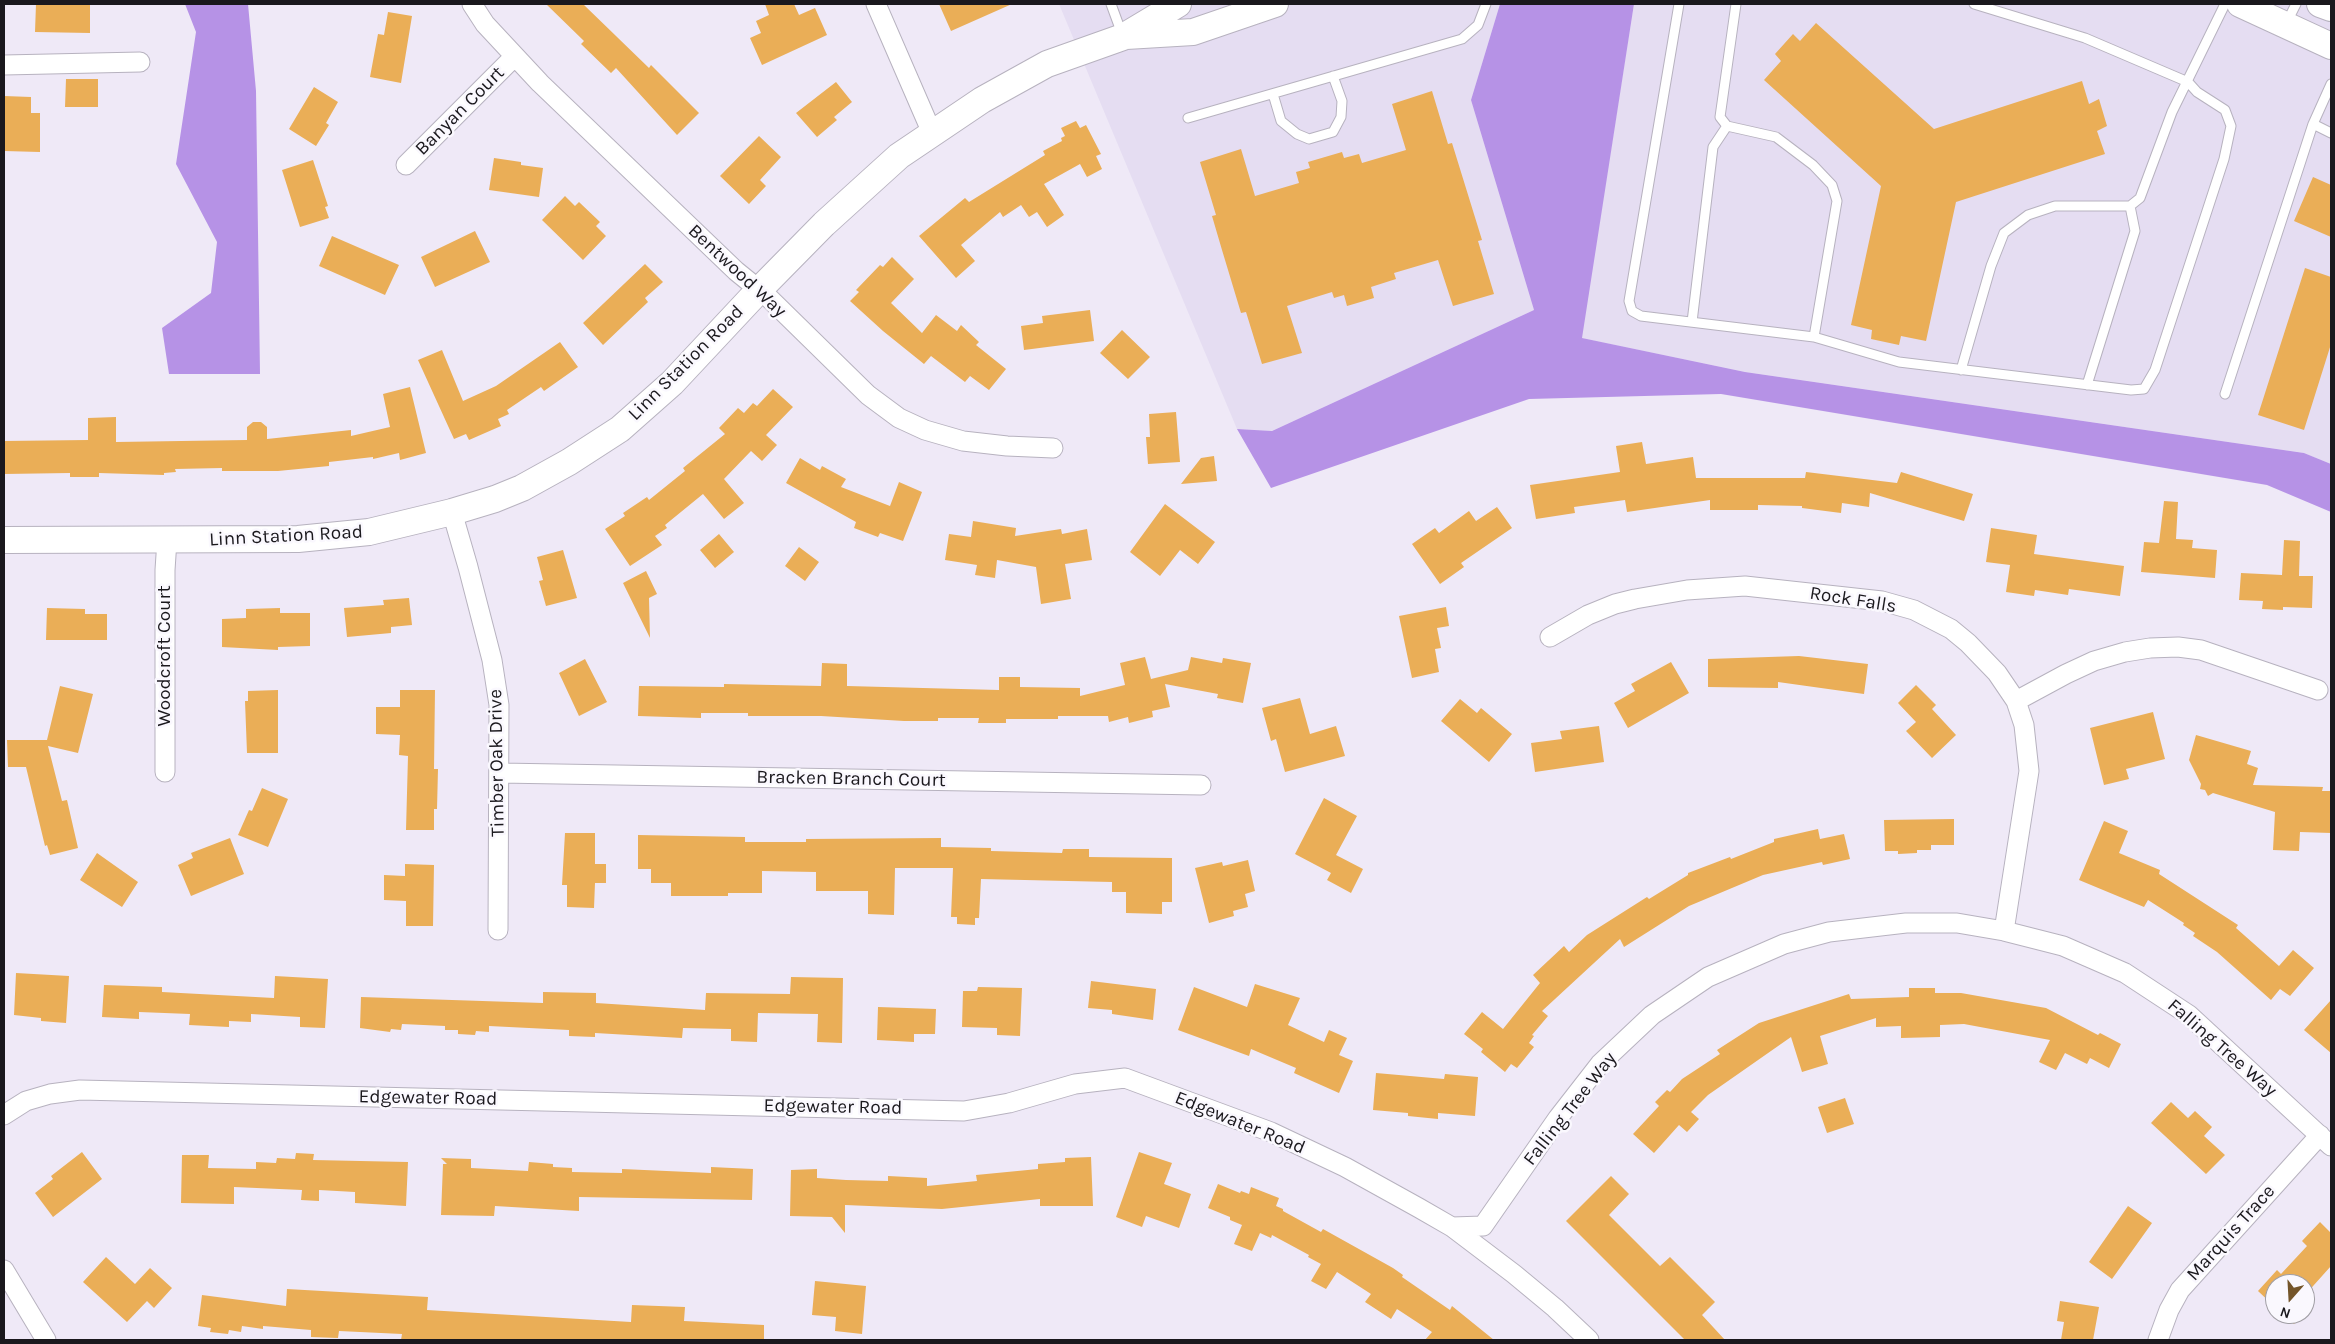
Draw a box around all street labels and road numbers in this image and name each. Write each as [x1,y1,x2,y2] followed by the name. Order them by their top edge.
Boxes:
[411,62,509,160] street label: Banyan Court
[683,220,791,322] street label: Bentwood Way
[623,300,749,426] street label: Linn Station Road
[209,521,363,551] street label: Linn Station Road
[1808,582,1898,618] street label: Rock Falls
[154,585,176,727] street label: Woodcroft Court
[484,689,510,837] street label: Timber Oak Drive
[756,766,946,792] street label: Bracken Branch Court
[2163,994,2281,1102] street label: Falling Tree Way
[1519,1048,1621,1170] street label: Falling Tree Way
[358,1085,498,1111] street label: Edgewater Road
[1171,1086,1309,1160] street label: Edgewater Road
[763,1094,903,1120] street label: Edgewater Road
[2182,1180,2280,1286] street label: Marquis Trace

